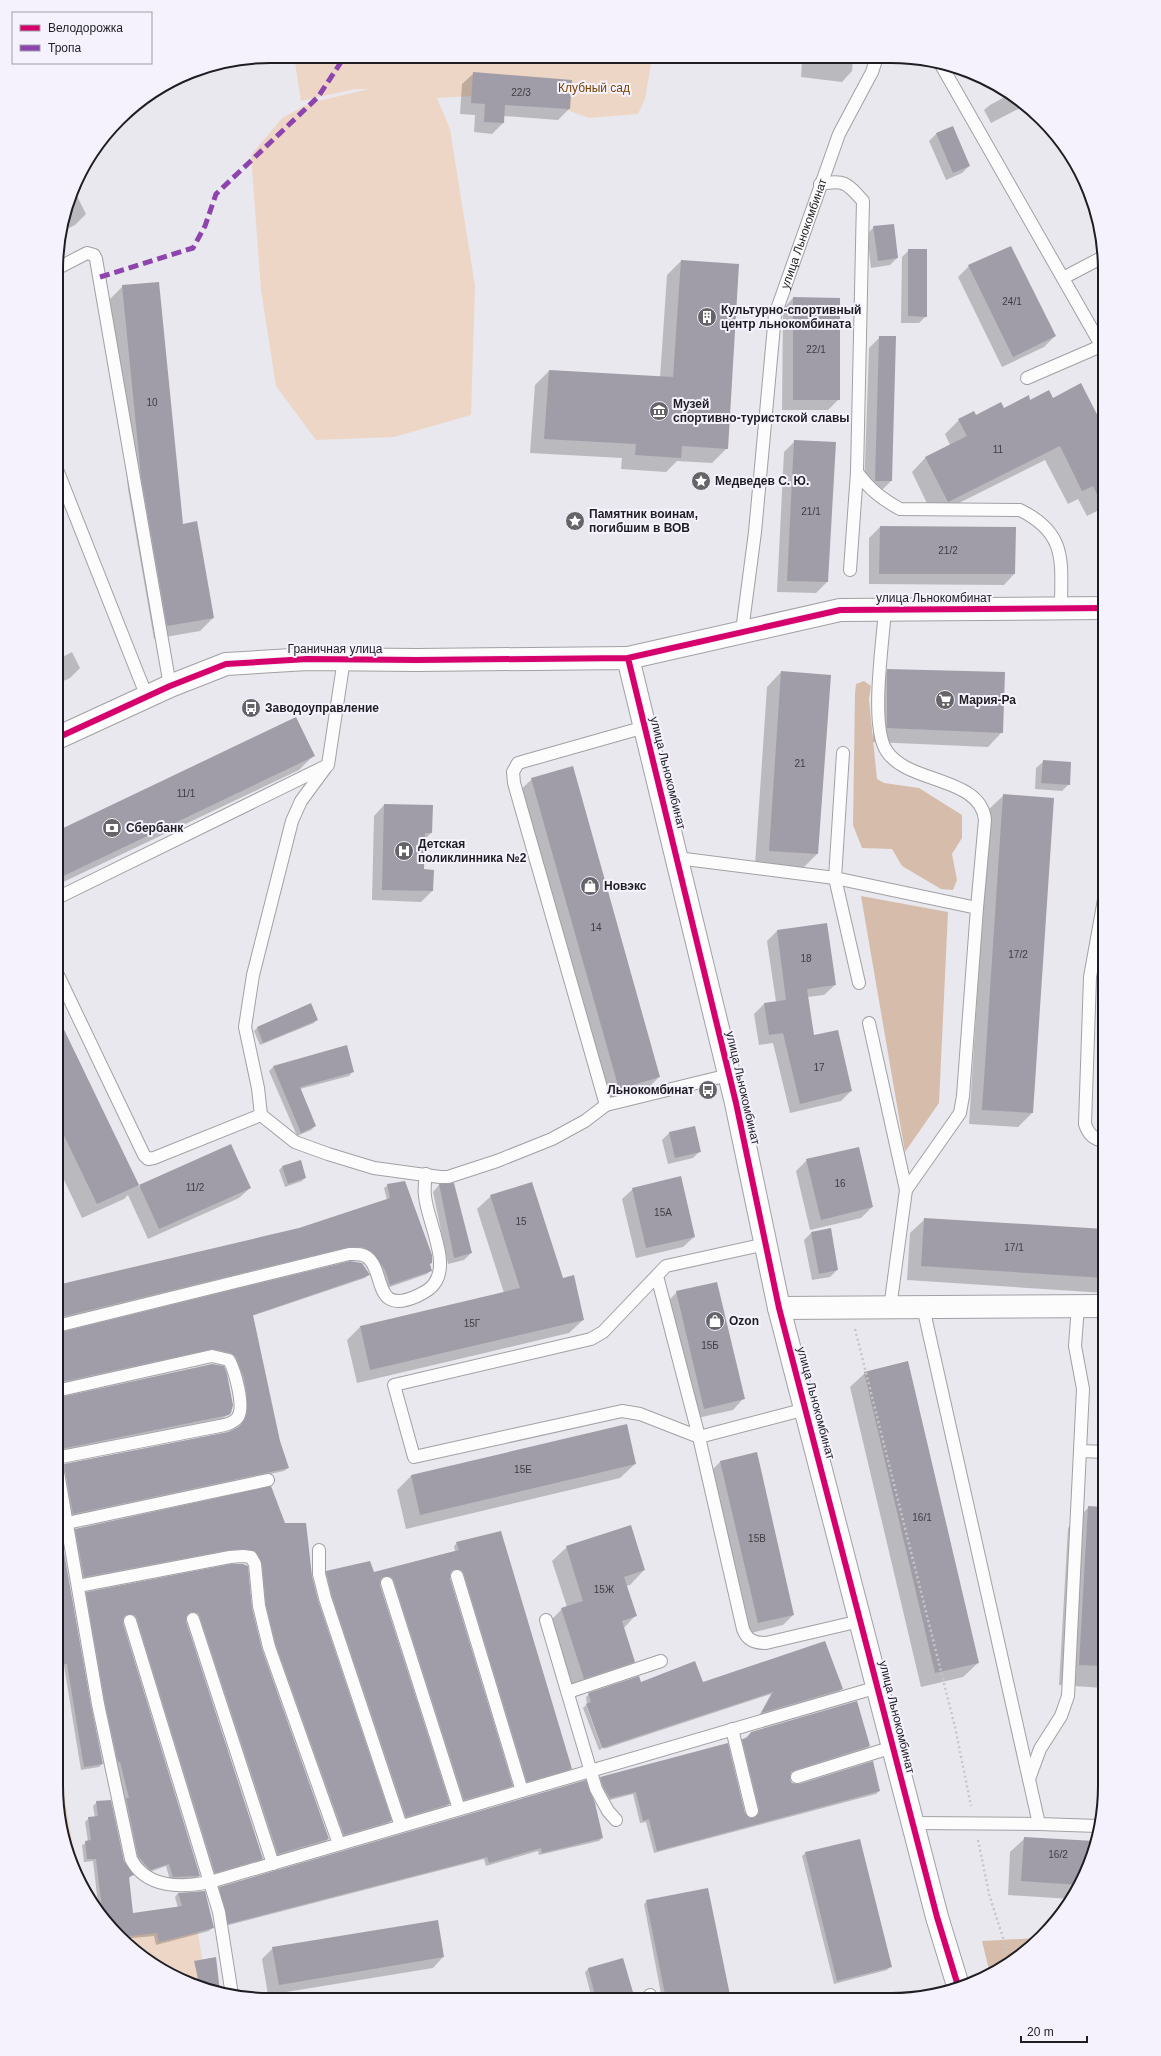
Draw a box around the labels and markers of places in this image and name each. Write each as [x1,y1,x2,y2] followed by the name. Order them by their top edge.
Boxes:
[721,303,861,331] place label: Культурно-спортивный центр льнокомбината
[696,306,718,328] building icon: Культурно-спортивный центр льнокомбината
[673,397,850,425] place label: Музей спортивно-туристской славы
[648,400,670,422] museum icon: Музей спортивно-туристской славы
[690,470,712,492] place icon: Медведев С. Ю.
[715,474,809,488] place label: Медведев С. Ю.
[589,507,698,535] place label: Памятник воинам, погибшим в ВОВ
[564,510,586,532] place icon: Памятник воинам, погибшим в ВОВ
[934,689,956,711] supermarket icon: Мария-Ра
[959,693,1016,707] place label: Мария-Ра
[240,697,262,719] bus stop icon: Заводоуправление
[265,701,379,715] place label: Заводоуправление
[101,817,123,839] bank icon: Сбербанк
[126,821,184,835] place label: Сбербанк
[418,837,527,865] place label: Детская поликлинника №2
[393,840,415,862] hospital icon: Детская поликлинника №2
[579,875,601,897] shop icon: Новэкс
[604,879,647,893] place label: Новэкс
[697,1079,719,1101] bus stop icon: Льнокомбинат
[607,1083,694,1097] place label: Льнокомбинат
[704,1310,726,1332] shop icon: Ozon
[729,1314,759,1328] place label: Ozon

